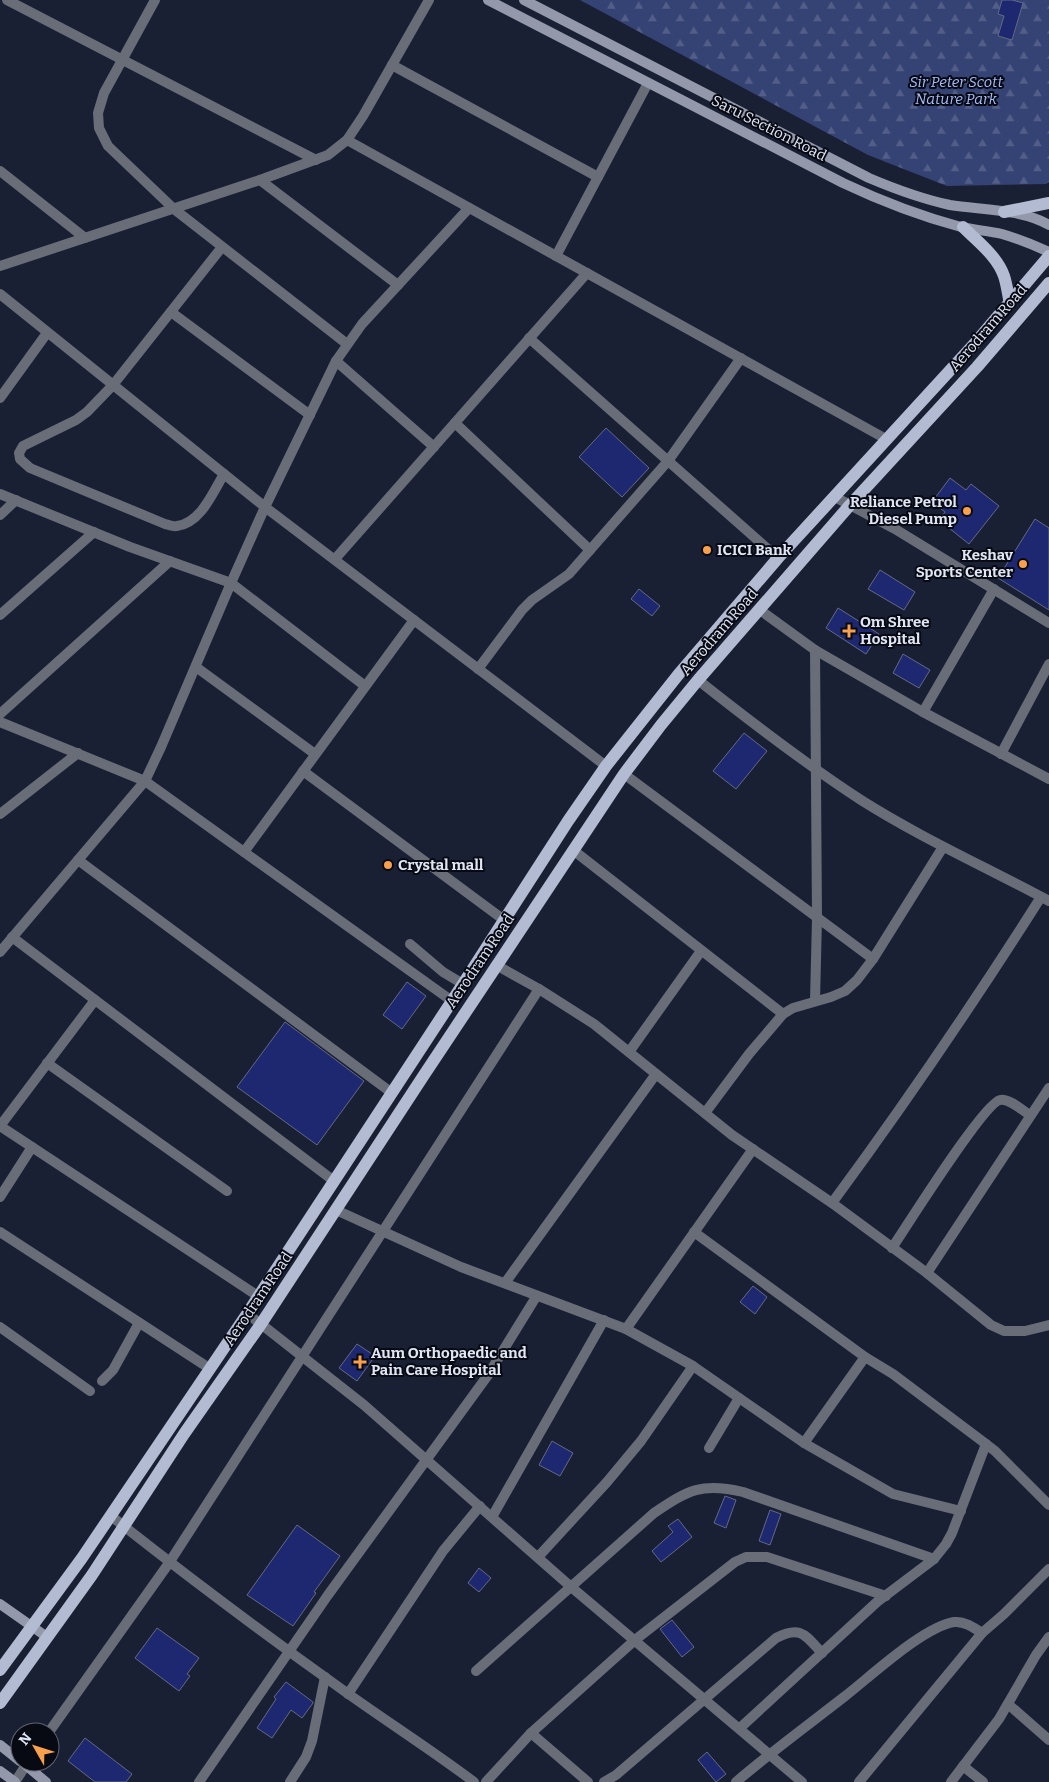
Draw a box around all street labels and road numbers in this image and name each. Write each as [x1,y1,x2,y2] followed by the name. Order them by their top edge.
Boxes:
[709,91,830,165] street label: Saru Section Road
[945,281,1031,375] street label: Aerodram Road
[676,585,762,679] street label: Aerodram Road
[442,911,518,1011] street label: Aerodram Road
[220,1249,296,1349] street label: Aerodram Road

